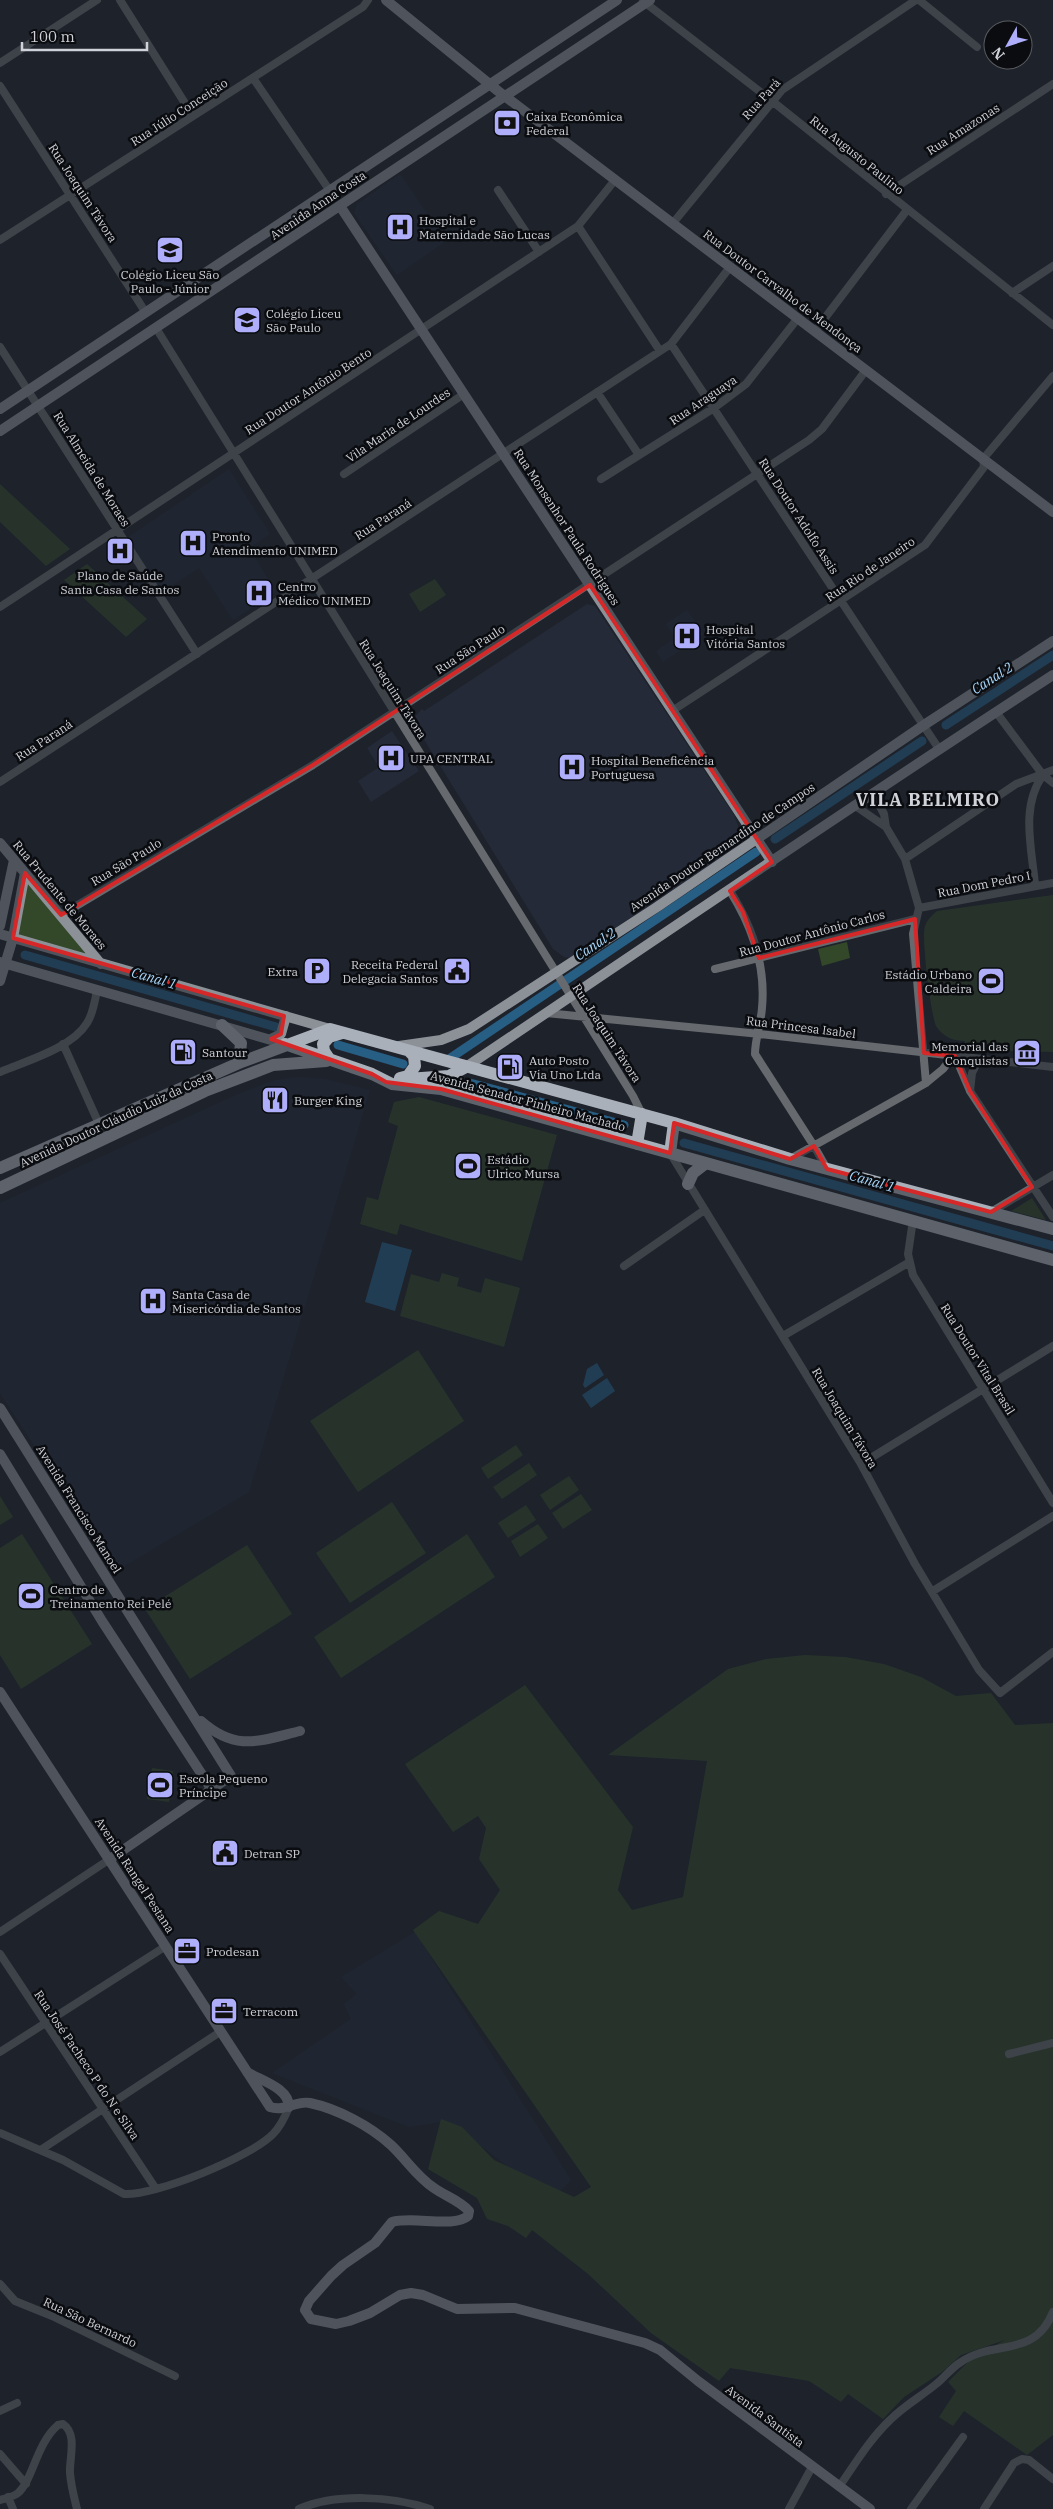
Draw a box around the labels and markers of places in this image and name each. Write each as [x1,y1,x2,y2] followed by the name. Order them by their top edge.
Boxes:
[492,108,522,138] bank icon: Caixa Econômica Federal
[526,109,623,138] place label: Caixa Econômica Federal
[385,212,415,242] hospital icon: Hospital e Maternidade São Lucas
[419,213,550,242] place label: Hospital e Maternidade São Lucas
[155,235,185,265] school or university icon: Colégio Liceu São Paulo - Júnior
[121,267,219,296] place label: Colégio Liceu São Paulo - Júnior
[232,305,262,335] school or university icon: Colégio Liceu São Paulo
[266,306,342,335] place label: Colégio Liceu São Paulo
[178,528,208,558] hospital icon: Pronto Atendimento UNIMED
[212,529,338,558] place label: Pronto Atendimento UNIMED
[105,536,135,566] hospital icon: Plano de Saúde Santa Casa de Santos
[61,568,180,597] place label: Plano de Saúde Santa Casa de Santos
[244,578,274,608] hospital icon: Centro Médico UNIMED
[278,579,371,608] place label: Centro Médico UNIMED
[672,621,702,651] hospital icon: Hospital Vitória Santos
[706,622,785,651] place label: Hospital Vitória Santos
[376,743,406,773] hospital icon: UPA CENTRAL
[410,751,493,766] place label: UPA CENTRAL
[557,752,587,782] hospital icon: Hospital Beneficência Portuguesa
[591,753,715,782] place label: Hospital Beneficência Portuguesa
[302,956,332,986] parking icon: Extra
[442,956,472,986] public building icon: Receita Federal Delegacia Santos
[343,957,438,986] place label: Receita Federal Delegacia Santos
[267,964,298,979] place label: Extra
[976,966,1006,996] sports icon: Estádio Urbano Caldeira
[885,967,972,996] place label: Estádio Urbano Caldeira
[168,1037,198,1067] fuel station icon: Santour
[1012,1038,1042,1068] museum icon: Memorial das Conquistas
[931,1039,1008,1068] place label: Memorial das Conquistas
[202,1045,248,1060] place label: Santour
[495,1052,525,1082] fuel station icon: Auto Posto Via Uno Ltda
[529,1053,601,1082] place label: Auto Posto Via Uno Ltda
[260,1085,290,1115] restaurant icon: Burger King
[294,1093,363,1108] place label: Burger King
[453,1151,483,1181] sports icon: Estádio Ulrico Mursa
[487,1152,560,1181] place label: Estádio Ulrico Mursa
[138,1286,168,1316] hospital icon: Santa Casa de Misericórdia de Santos
[172,1287,301,1316] place label: Santa Casa de Misericórdia de Santos
[16,1581,46,1611] sports icon: Centro de Treinamento Rei Pelé
[50,1582,171,1611] place label: Centro de Treinamento Rei Pelé
[145,1770,175,1800] sports icon: Escola Pequeno Príncipe
[179,1771,268,1800] place label: Escola Pequeno Príncipe
[210,1838,240,1868] public building icon: Detran SP
[244,1846,300,1861] place label: Detran SP
[172,1936,202,1966] office icon: Prodesan
[206,1944,260,1959] place label: Prodesan
[209,1996,239,2026] office icon: Terracom
[243,2004,299,2019] place label: Terracom

